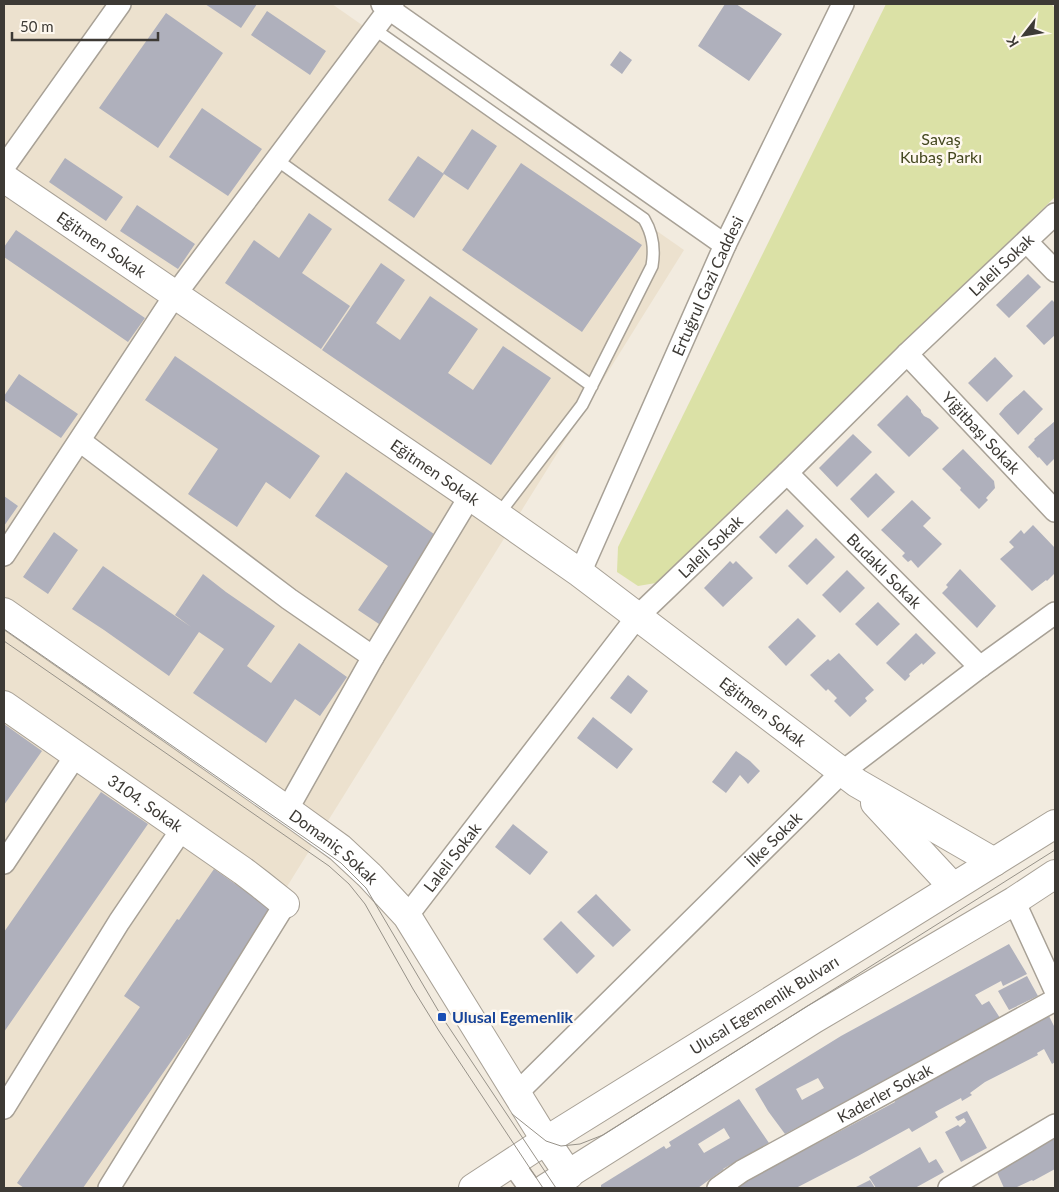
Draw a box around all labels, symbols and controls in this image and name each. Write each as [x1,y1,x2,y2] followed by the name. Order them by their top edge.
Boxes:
[12,10,159,42] scale bar
[999,10,1049,60] north arrow
[20,17,54,35] text: 50 m
[1002,33,1022,50] text: K
[900,129,982,166] park label: Savaş Kubaş Parkı
[54,207,151,282] street label: Eğitmen Sokak
[667,213,747,359] street label: Ertuğrul Gazi Caddesi
[965,229,1038,300] street label: Laleli Sokak
[938,387,1025,478] street label: Yiğitbaşı Sokak
[387,435,484,509] street label: Eğitmen Sokak
[674,510,747,581] street label: Laleli Sokak
[843,529,927,612] street label: Budaklı Sokak
[716,672,811,751] street label: Eğitmen Sokak
[104,770,187,836] street label: 3104. Sokak
[286,805,383,888] street label: Domaniç Sokak
[742,807,806,870] street label: İlke Sokak
[419,818,485,895] street label: Laleli Sokak
[686,951,842,1058] street label: Ulusal Egemenlik Bulvarı
[452,1007,574,1026] place label: Ulusal Egemenlik
[436,1011,448,1023] marker: Ulusal Egemenlik
[834,1059,936,1126] street label: Kaderler Sokak

